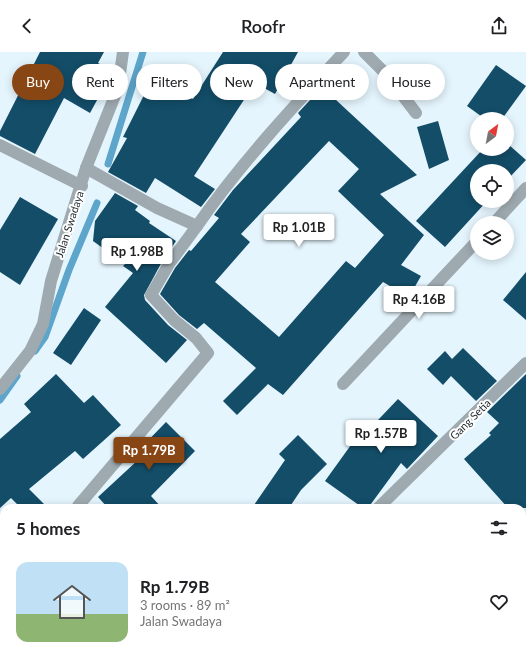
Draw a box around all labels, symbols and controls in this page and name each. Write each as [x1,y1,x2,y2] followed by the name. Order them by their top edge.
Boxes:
[16,15,38,37] icon: back
[241,15,285,37] text: Roofr
[488,15,510,37] icon: share
[12,64,64,100] chip: Buy
[72,64,128,100] chip: Rent
[136,64,202,100] chip: Filters
[210,64,267,100] chip: New
[275,64,369,100] chip: Apartment
[377,64,445,100] chip: House
[470,112,514,156] north arrow
[470,112,514,260] map controls
[470,164,514,208] button: locate
[52,189,86,259] street label: Jalan Swadaya
[258,214,340,248] pin: Rp 1.01B
[470,216,514,260] button: layers
[272,219,326,235] text: Rp 1.01B
[96,238,178,272] pin: Rp 1.98B
[110,243,164,259] text: Rp 1.98B
[378,286,460,320] pin: Rp 4.16B
[392,291,446,307] text: Rp 4.16B
[447,396,493,442] street label: Gang Setia
[340,420,422,454] pin: Rp 1.57B
[354,425,408,441] text: Rp 1.57B
[108,437,190,471] pin: Rp 1.79B
[122,442,176,458] text: Rp 1.79B
[488,517,510,539] icon: filters
[16,518,80,539] text: 5 homes
[140,576,209,597] text: Rp 1.79B
[48,578,96,626] icon: home
[488,591,510,613] icon: heart
[140,597,230,613] text: 3 rooms · 89 m²
[140,613,222,629] text: Jalan Swadaya

